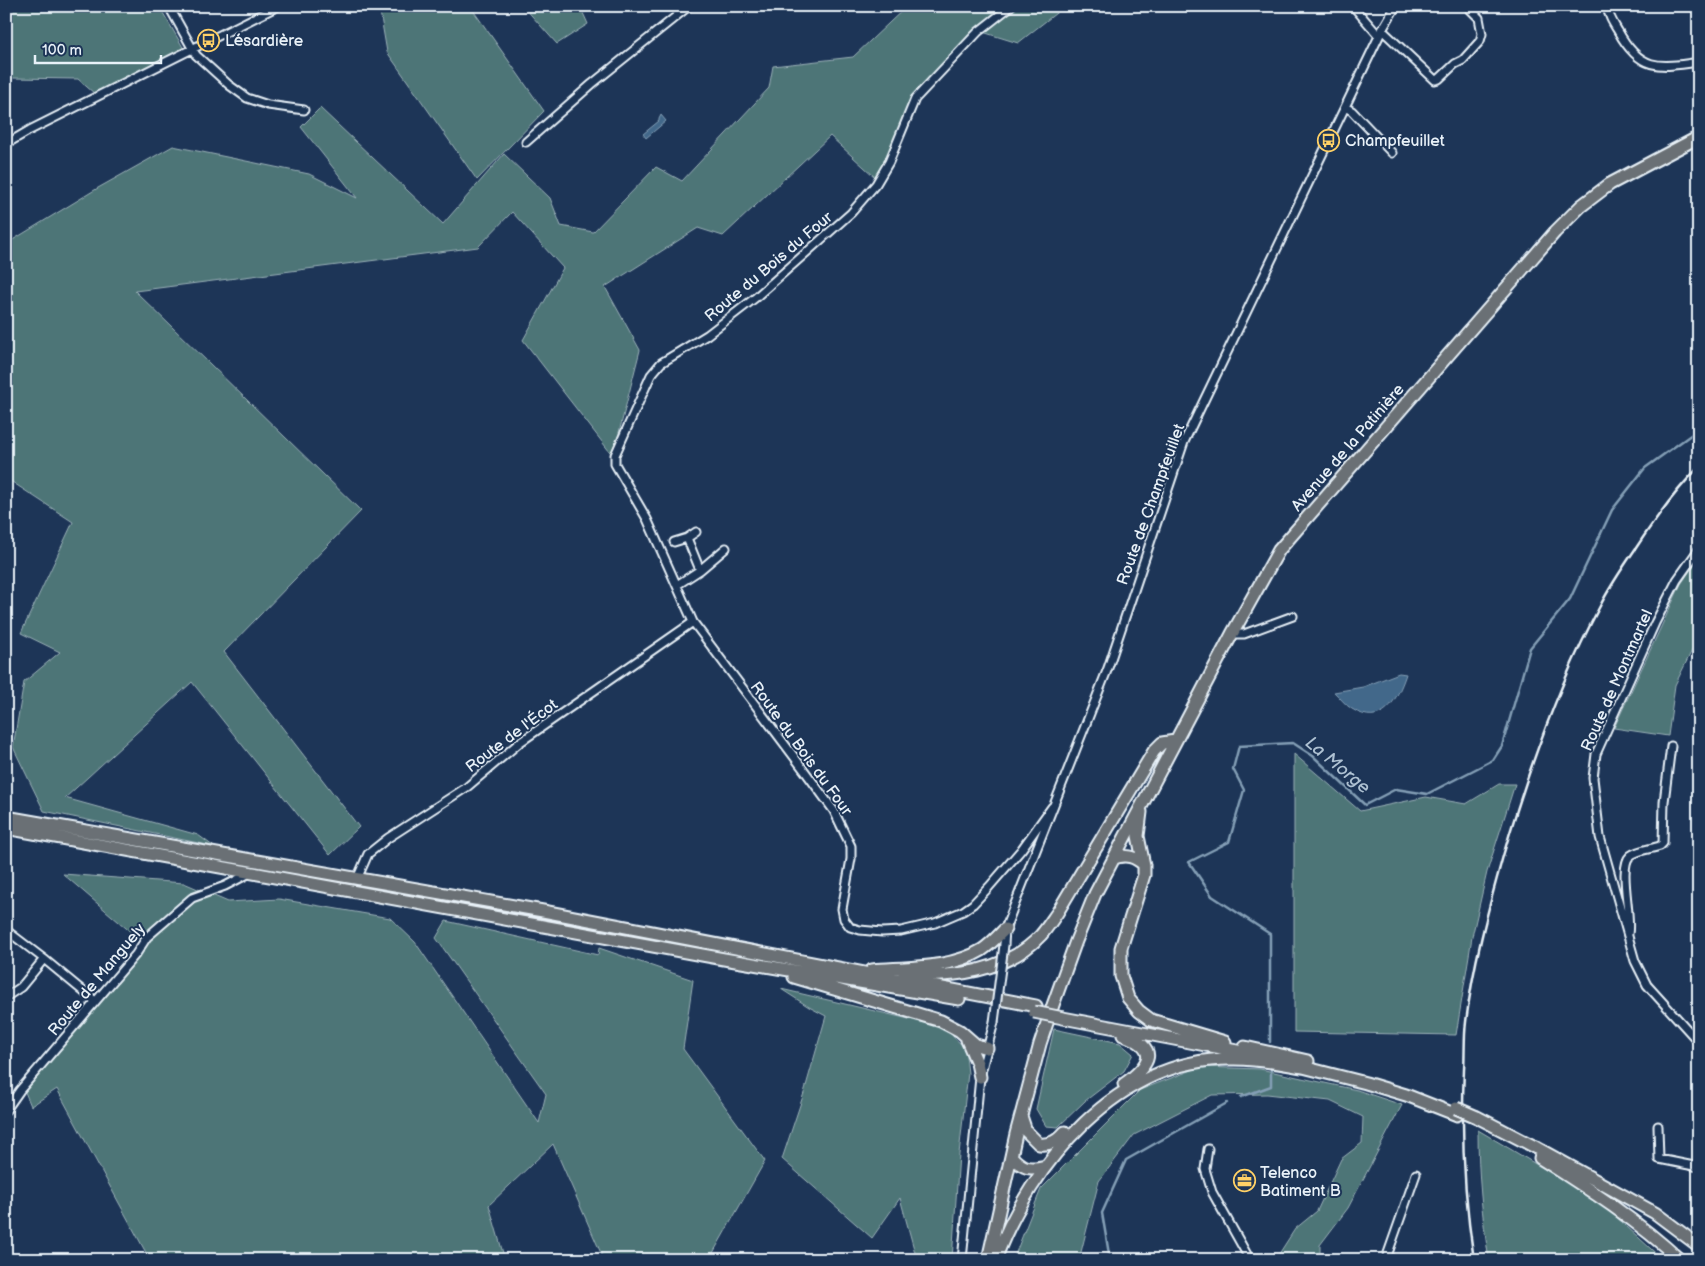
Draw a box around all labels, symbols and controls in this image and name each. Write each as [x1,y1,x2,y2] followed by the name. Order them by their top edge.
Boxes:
[197,28,221,52] bus stop icon: Lésardière
[35,32,161,64] scale bar
[225,32,304,51] place label: Lésardière
[42,41,82,60] text: 100 m
[1317,128,1341,152] bus stop icon: Champfeuillet
[1345,132,1445,151] place label: Champfeuillet
[701,208,837,326] street label: Route du Bois du Four
[1288,380,1409,515] street label: Avenue de la Patinière
[1113,421,1189,588] street label: Route de Champfeuillet
[1578,607,1657,754] street label: Route de Montmartel
[746,678,856,820] street label: Route du Bois du Four
[461,694,562,777] street label: Route de l'Écot
[1301,732,1374,798] water label: La Morge
[45,919,150,1040] street label: Route de Manguely
[1260,1164,1341,1201] place label: Telenco Batiment B
[1232,1169,1256,1193] office icon: Telenco Batiment B

